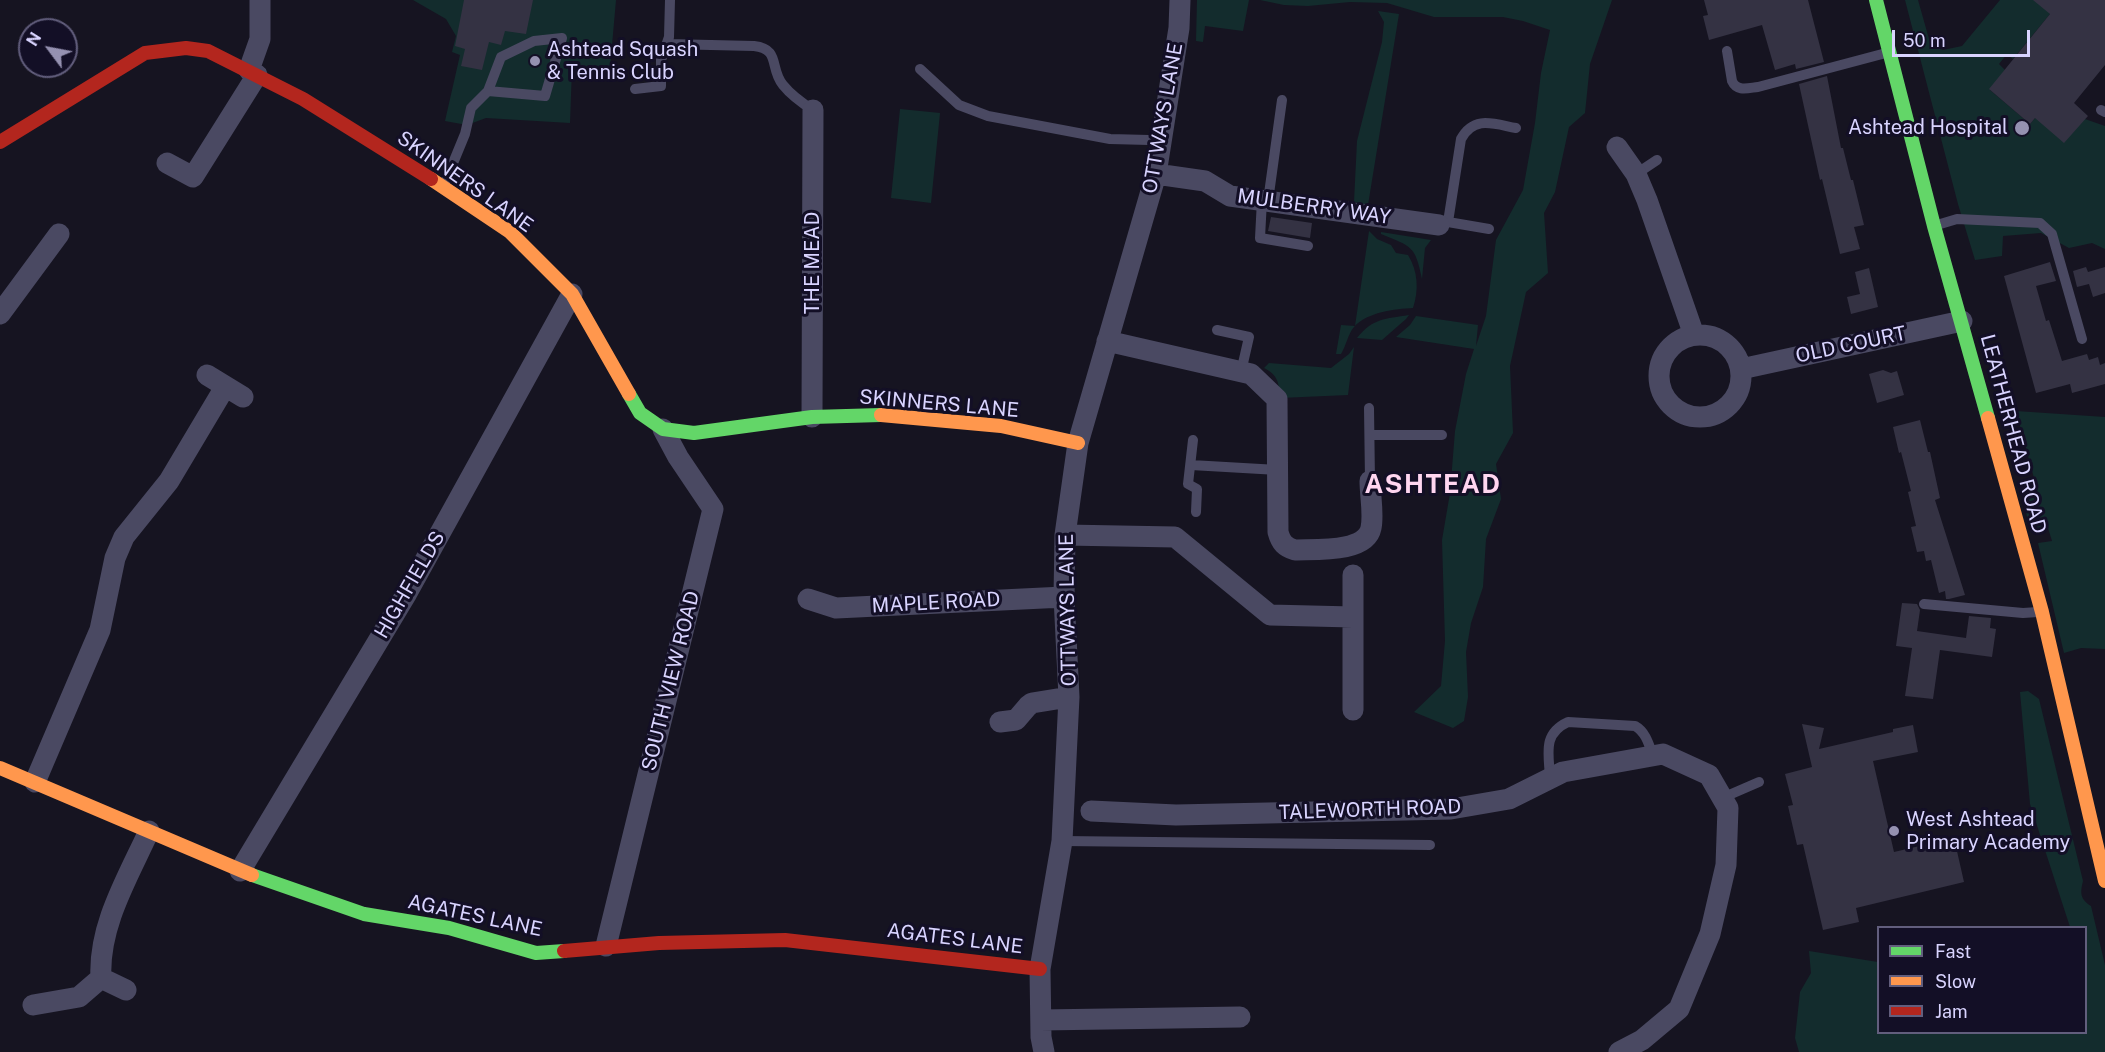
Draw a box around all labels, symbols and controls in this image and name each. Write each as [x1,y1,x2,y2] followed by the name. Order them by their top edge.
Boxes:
[18,18,78,78] north arrow
[1895,18,2033,56] scale bar
[23,29,45,50] text: N
[1903,30,1946,51] text: 50 m
[547,38,698,85] place label: Ashtead Squash & Tennis Club
[1138,41,1188,195] street label: OTTWAYS LANE
[528,54,542,68] marker: Ashtead Squash & Tennis Club
[1848,116,2008,140] place label: Ashtead Hospital
[2013,119,2031,137] marker: Ashtead Hospital
[392,126,538,238] street label: SKINNERS LANE
[1236,184,1392,230] street label: MULBERRY WAY
[801,212,825,314] street label: THE MEAD
[1794,322,1908,368] street label: OLD COURT
[1975,332,2051,536] street label: LEATHERHEAD ROAD
[858,385,1020,423] street label: SKINNERS LANE
[1364,469,1502,501] district label: ASHTEAD
[370,527,450,643] street label: HIGHFIELDS
[1055,534,1081,686] street label: OTTWAYS LANE
[871,588,1001,618] street label: MAPLE ROAD
[637,589,705,773] street label: SOUTH VIEW ROAD
[1278,795,1462,825] street label: TALEWORTH ROAD
[1906,808,2070,855] place label: West Ashtead Primary Academy
[1887,824,1901,838] marker: West Ashtead Primary Academy
[406,890,544,942] street label: AGATES LANE
[886,919,1024,959] street label: AGATES LANE
[1877,926,2087,1034] legend
[1935,941,1971,962] text: Fast
[1935,971,1976,992] text: Slow
[1935,1001,1968,1022] text: Jam

